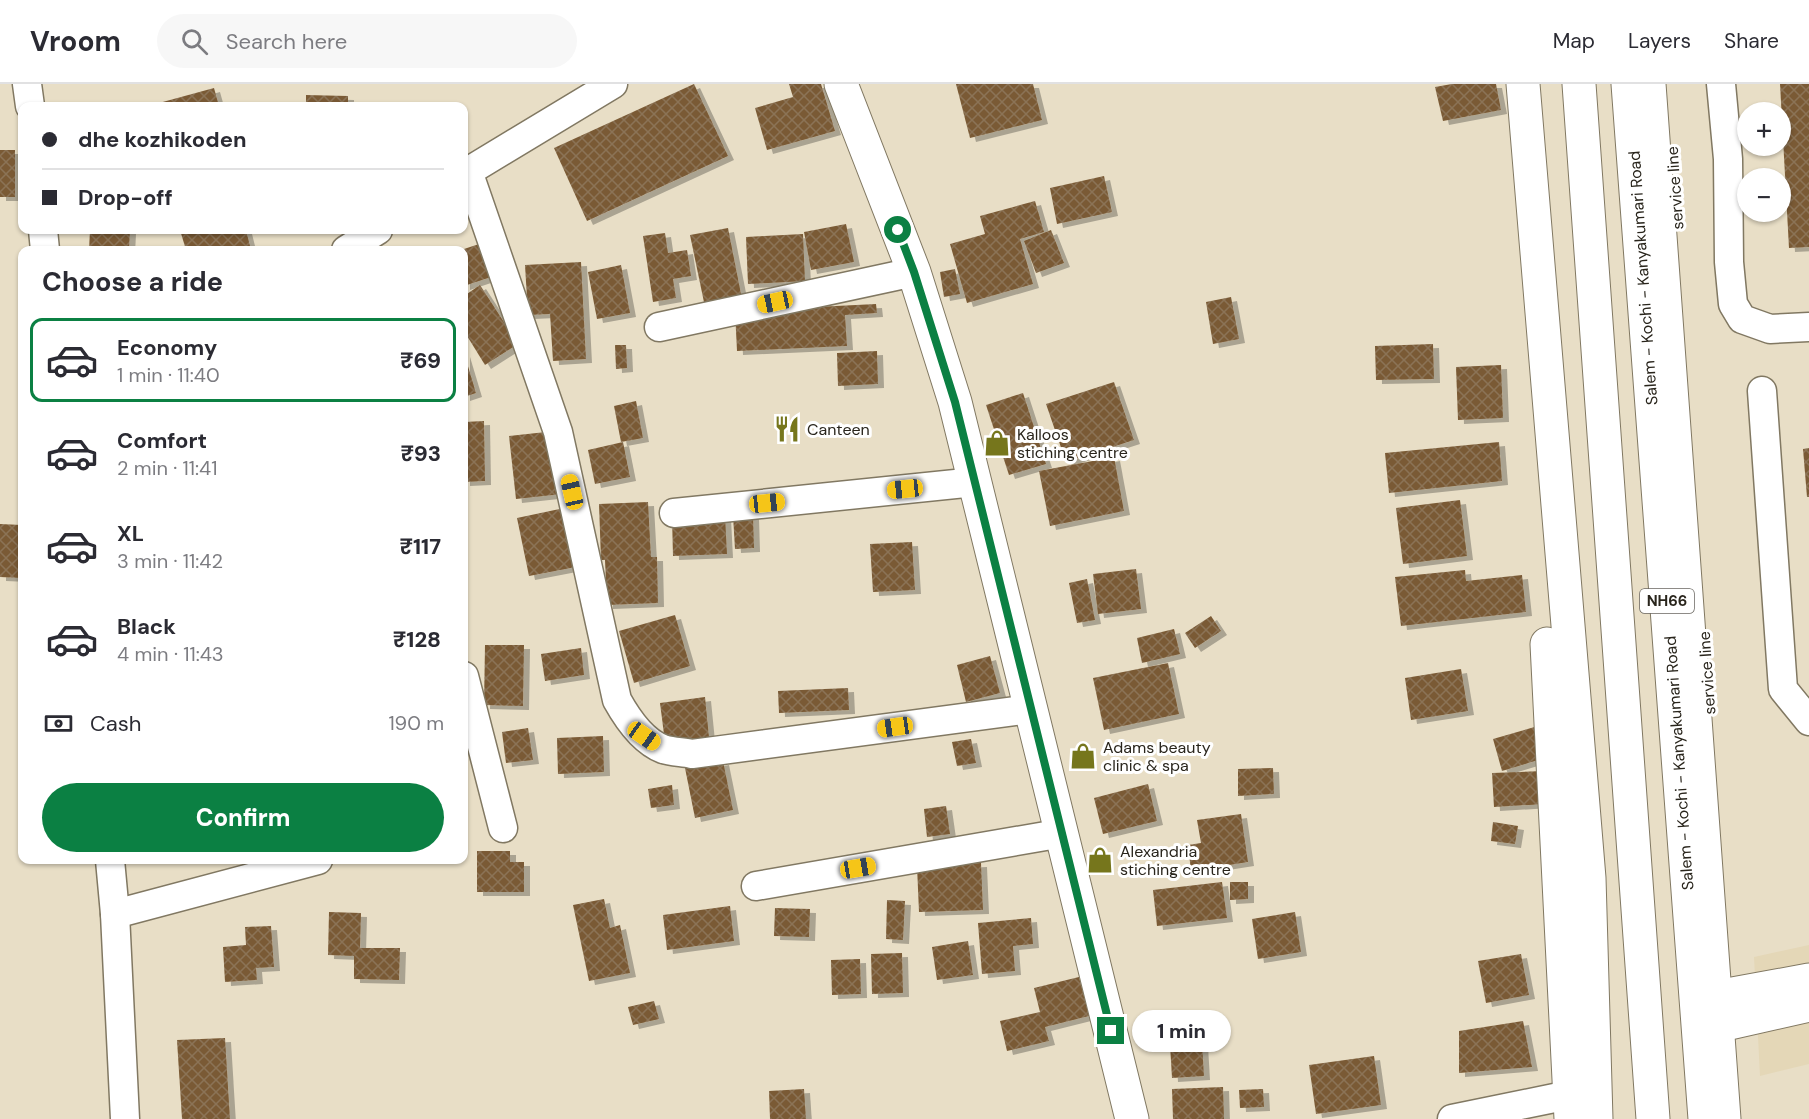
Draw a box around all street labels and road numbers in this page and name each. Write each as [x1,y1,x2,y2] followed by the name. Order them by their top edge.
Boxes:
[1662,146,1688,230] street label: service line
[1624,150,1662,406] street label: Salem - Kochi - Kanyakumari Road
[1640,589,1694,613] road number: NH66
[1694,631,1720,715] street label: service line
[1660,635,1698,891] street label: Salem - Kochi - Kanyakumari Road

